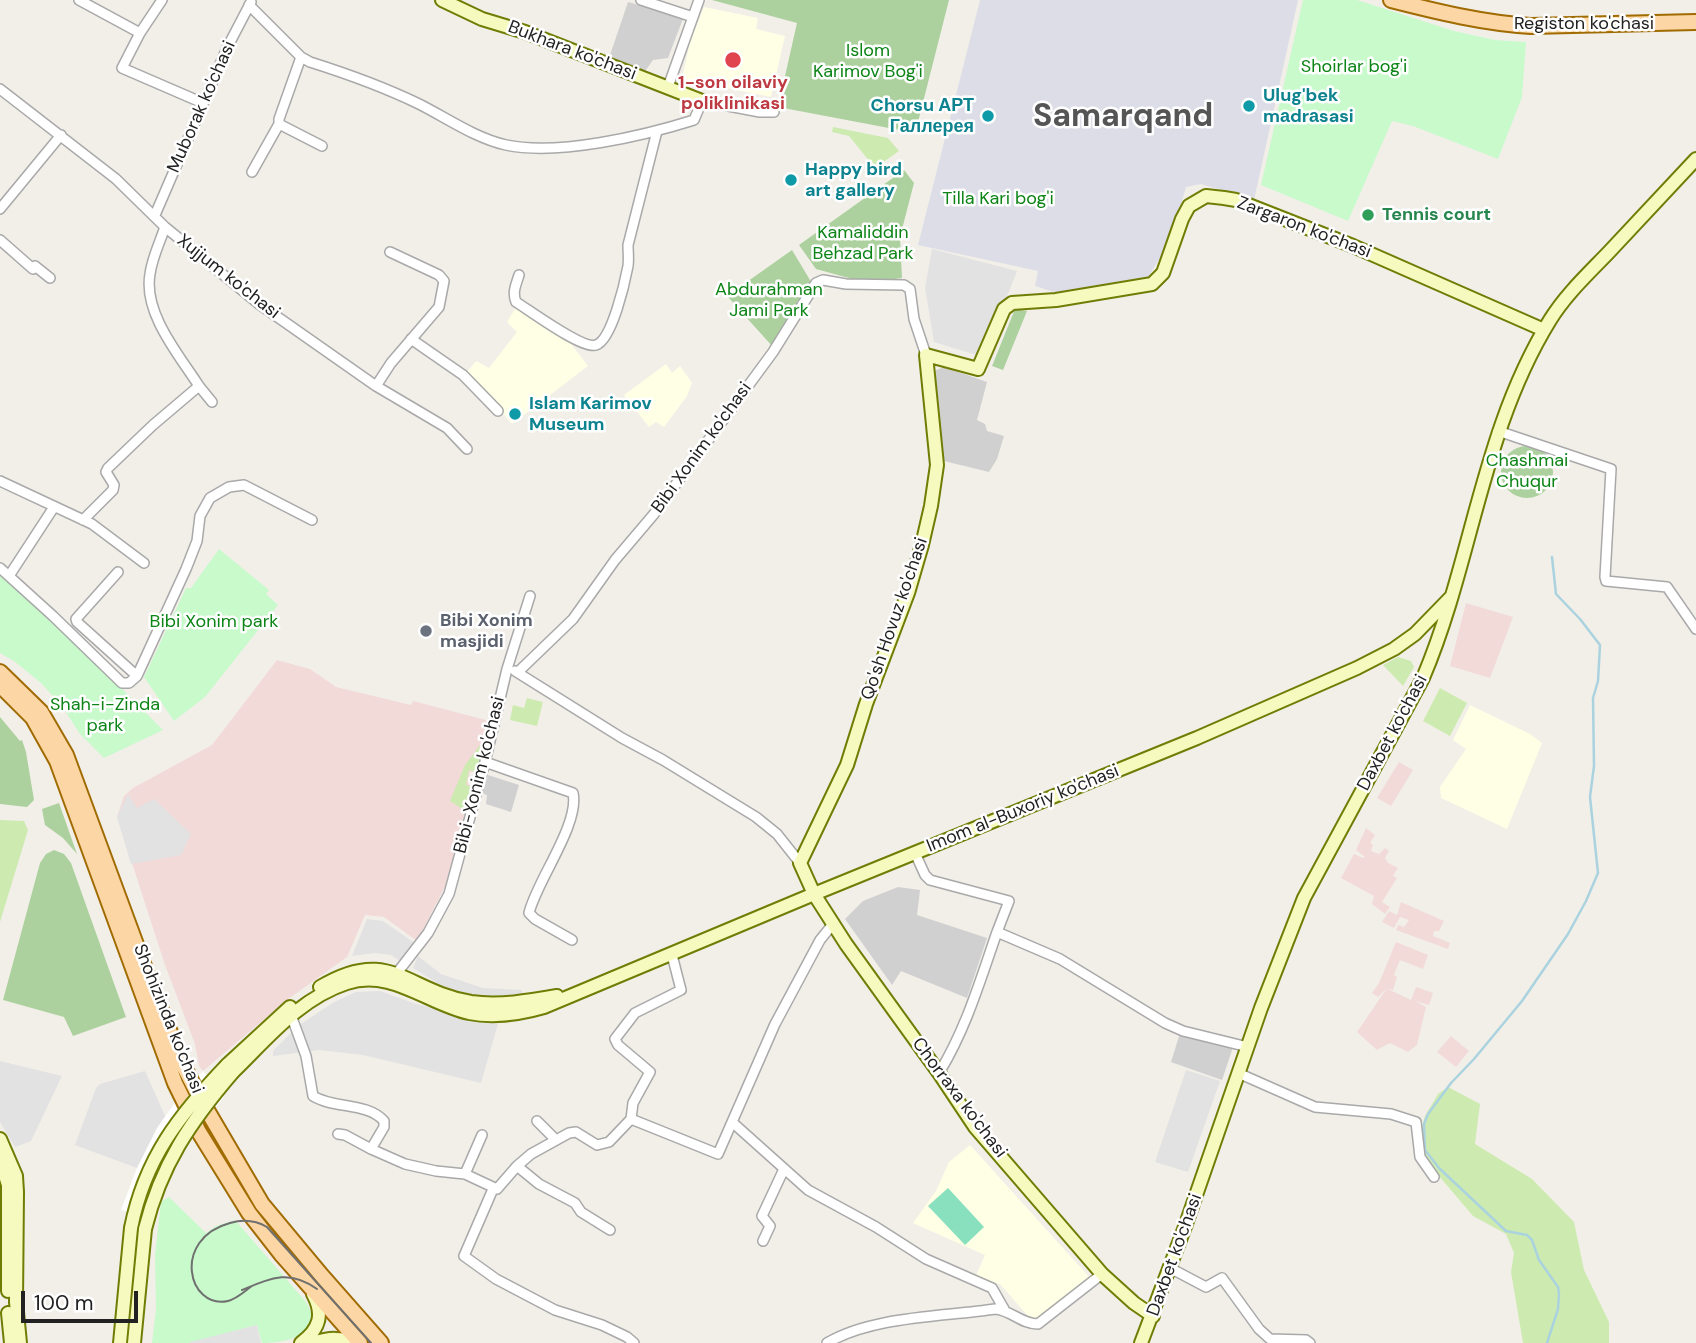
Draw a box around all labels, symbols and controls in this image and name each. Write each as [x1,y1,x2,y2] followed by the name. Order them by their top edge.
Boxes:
[1514,13,1654,35] street label: Registon ko'chasi
[505,17,639,85] street label: Bukhara ko'chasi
[163,38,241,176] street label: Muborak ko'chasi
[813,40,923,82] park label: Islom Karimov Bog'i
[723,50,743,70] marker: 1-son oilaviy poliklinikasi
[1301,56,1407,78] park label: Shoirlar bog'i
[678,72,788,114] place label: 1-son oilaviy poliklinikasi
[1263,85,1354,128] place label: Ulug'bek mаdrаsasi
[871,95,974,138] place label: Chorsu АРТ Галлерея
[1241,98,1257,114] marker: Ulug'bek mаdrаsasi
[1033,99,1213,137] district label: Samarqand
[980,108,996,124] marker: Chorsu АРТ Галлерея
[805,159,902,202] place label: Happy bird art gallery
[783,172,799,188] marker: Happy bird art gallery
[942,188,1054,210] park label: Tilla Kari bog'i
[1234,192,1374,264] street label: Zargaron ko'chasi
[1382,204,1491,226] place label: Tennis court
[1360,207,1376,223] marker: Tennis court
[812,222,914,264] park label: Kamaliddin Behzad Park
[172,230,284,324] street label: Xujjum ko'chasi
[715,279,823,322] park label: Abdurahman Jami Park
[647,378,757,518] street label: Bibi Xonim ko'chasi
[529,393,652,436] place label: Islam Karimov Museum
[507,406,523,422] marker: Islam Karimov Museum
[1486,450,1568,492] park label: Chashmai Chuqur
[857,535,933,703] street label: Qo'sh Hovuz ko'chasi
[440,610,533,652] place label: Bibi Xonim masjidi
[150,611,278,633] park label: Bibi Xonim park
[418,623,434,639] marker: Bibi Xonim masjidi
[1353,671,1433,795] street label: Daxbet ko'chasi
[50,694,160,736] park label: Shah-i-Zinda park
[450,694,510,856] street label: Bibi-Xonim ko'chasi
[924,760,1122,858] street label: Imom al-Buxoriy ko'chasi
[128,941,208,1097] street label: Shohizinda ko'chasi
[907,1034,1011,1162] street label: Chorraxa ko'chasi
[1143,1191,1207,1319] street label: Daxbet ko'chasi
[24,1276,142,1320] scale bar
[34,1289,94,1317] text: 100 m

